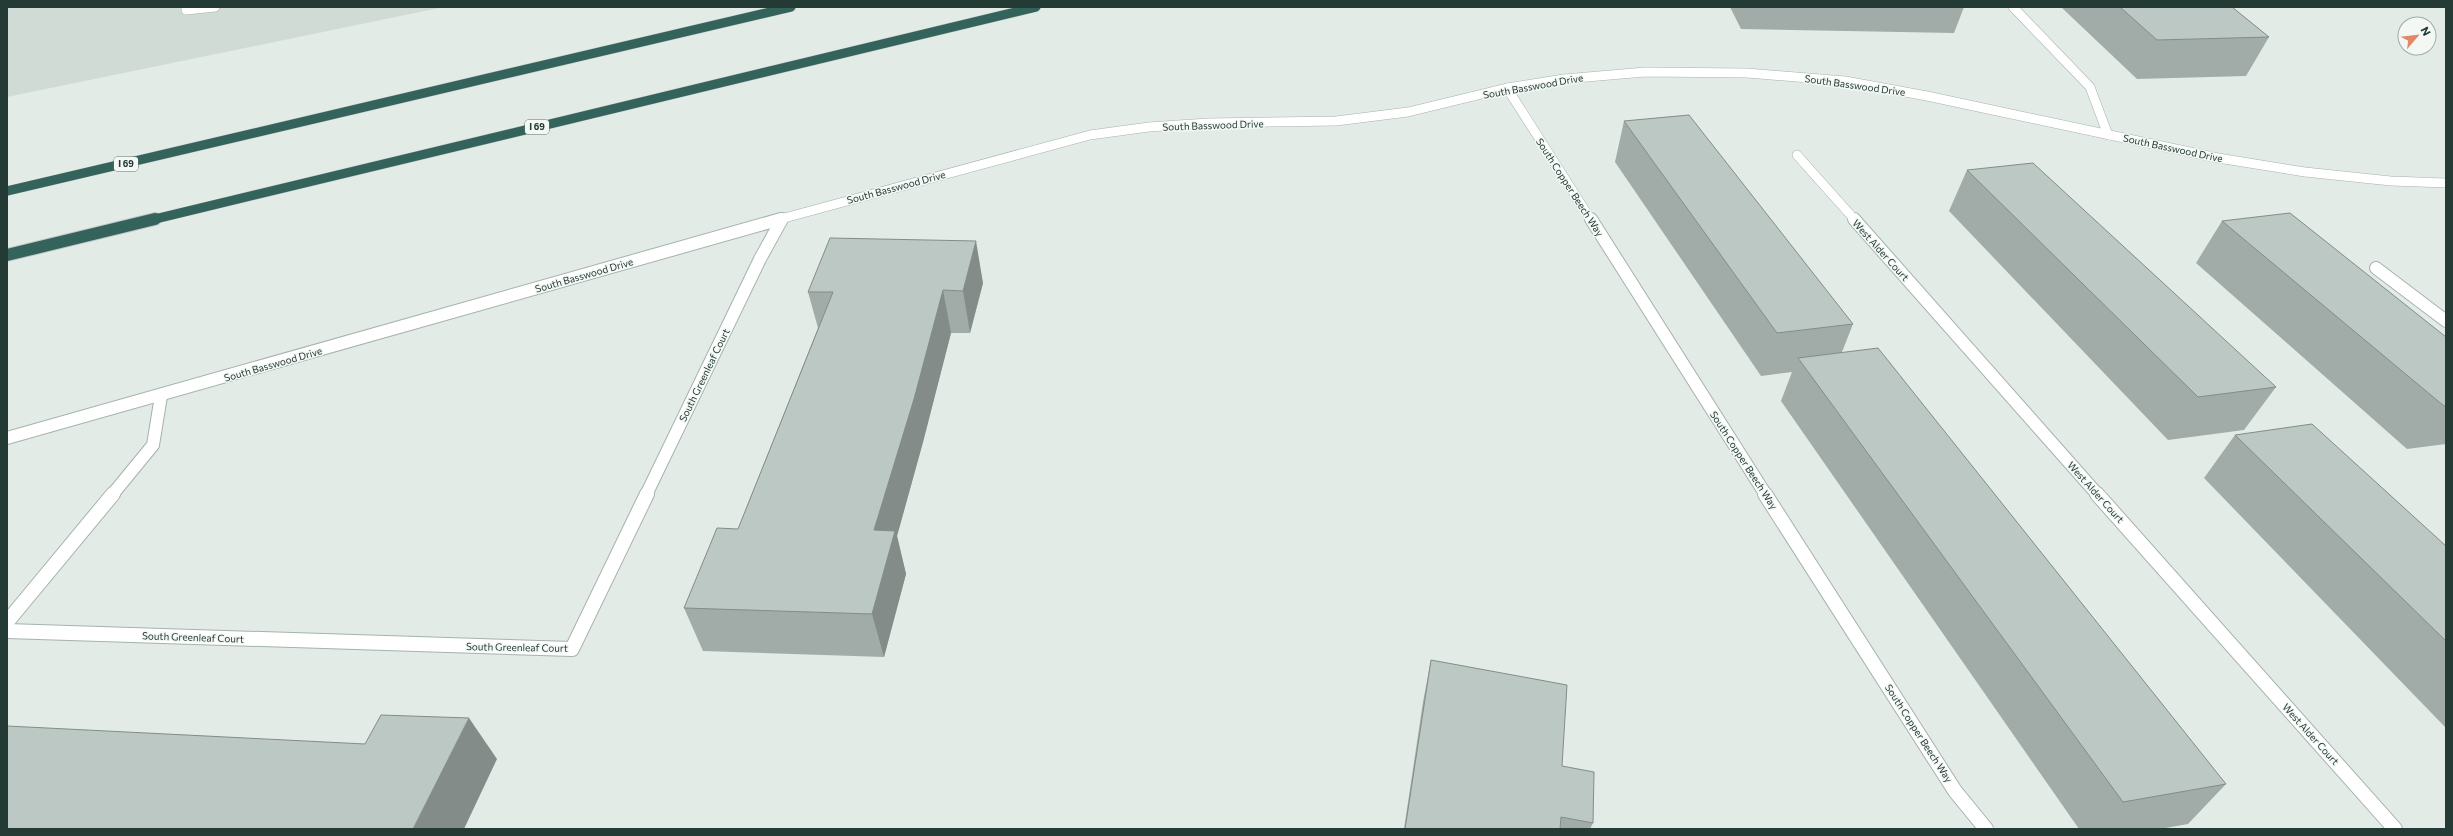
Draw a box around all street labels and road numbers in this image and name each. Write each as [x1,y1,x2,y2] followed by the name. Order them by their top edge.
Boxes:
[1482,71,1584,101] street label: South Basswood Drive
[1804,72,1906,98] street label: South Basswood Drive
[1162,117,1264,133] street label: South Basswood Drive
[525,120,549,134] road number: I 69
[2122,132,2224,164] street label: South Basswood Drive
[1534,136,1606,238] street label: South Copper Beech Way
[114,157,138,171] road number: I 69
[845,168,947,206] street label: South Basswood Drive
[1850,217,1912,283] street label: West Alder Court
[534,255,634,295] street label: South Basswood Drive
[676,327,732,423] street label: South Greenleaf Court
[223,344,323,384] street label: South Basswood Drive
[1708,409,1780,511] street label: South Copper Beech Way
[2065,459,2127,525] street label: West Alder Court
[142,629,244,645] street label: South Greenleaf Court
[466,640,568,654] street label: South Greenleaf Court
[1883,682,1955,784] street label: South Copper Beech Way
[2280,701,2342,767] street label: West Alder Court

